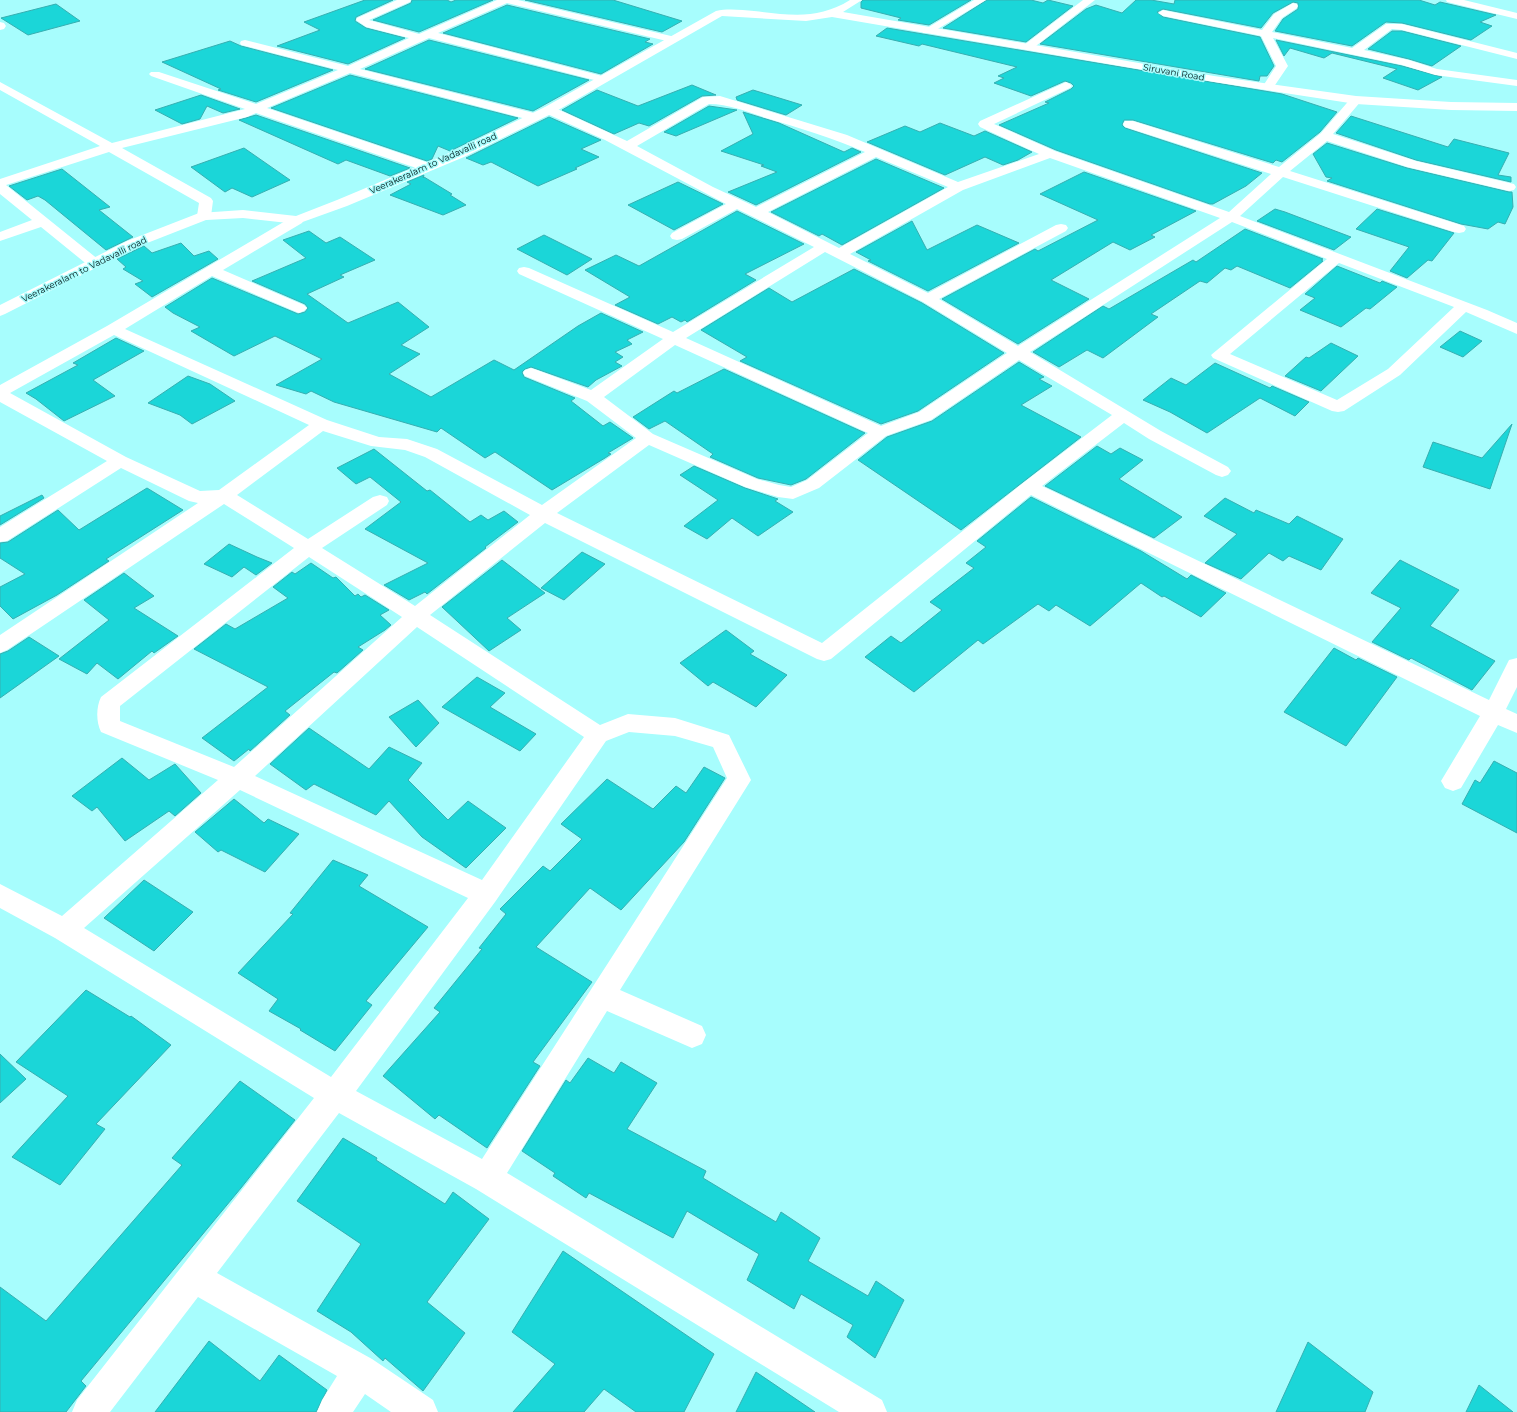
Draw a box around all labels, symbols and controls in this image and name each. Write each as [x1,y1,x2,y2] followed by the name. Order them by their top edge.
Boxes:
[1143,61,1205,83] street label: Siruvani Road
[368,130,498,196] street label: Veerakeralam to Vadavalli road
[20,234,148,304] street label: Veerakeralam to Vadavalli road

